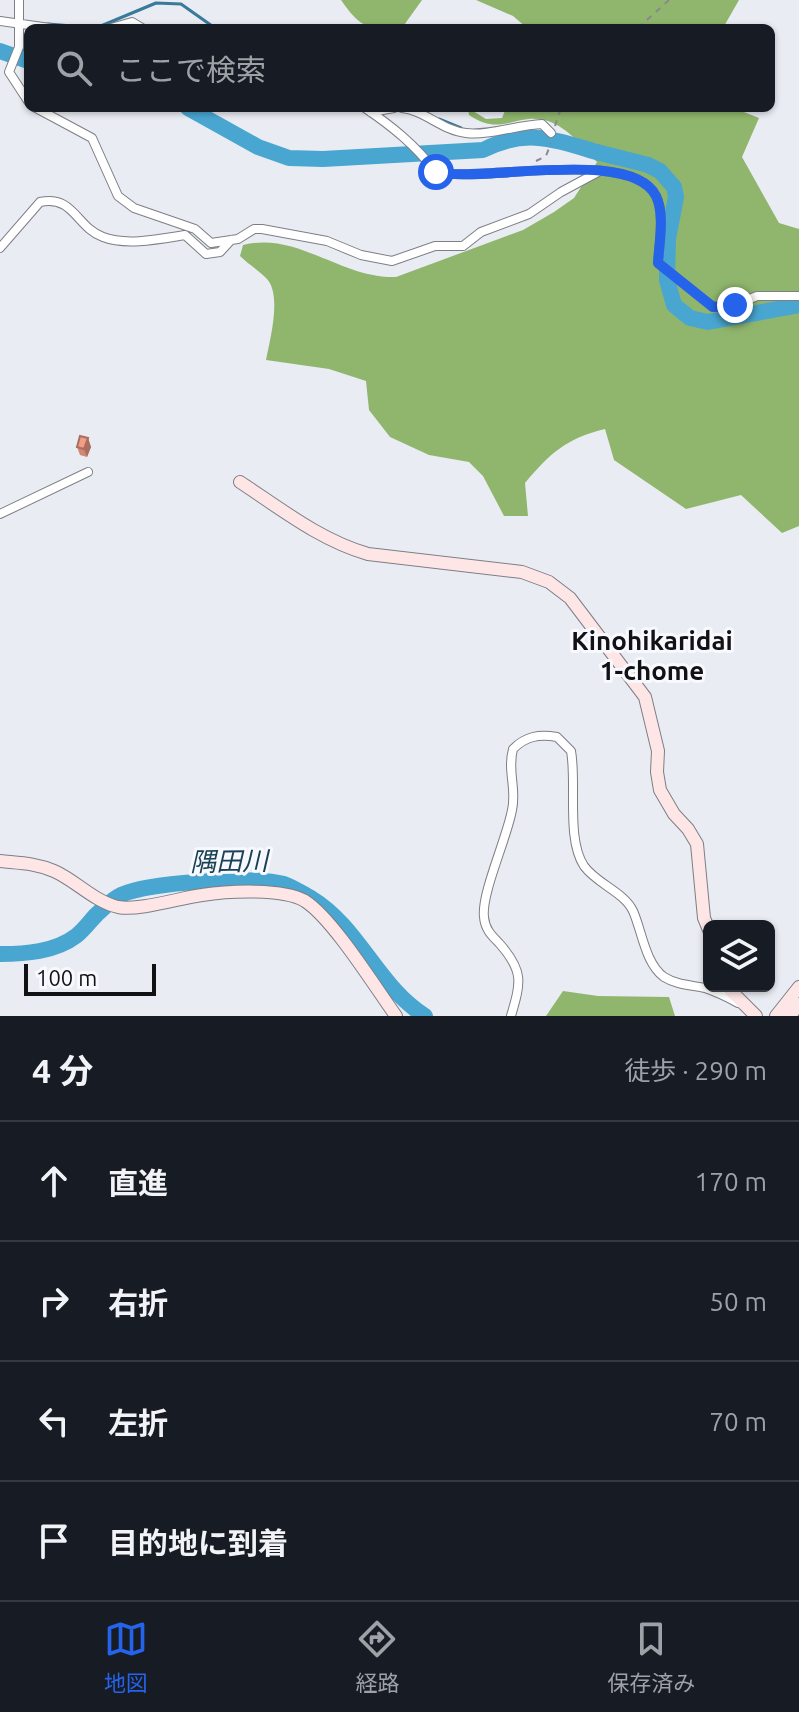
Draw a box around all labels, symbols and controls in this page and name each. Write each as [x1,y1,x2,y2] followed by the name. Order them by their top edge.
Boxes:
[24,24,775,112] search box
[52,46,96,90] icon: search
[116,53,266,87] text: ここで検索
[418,154,454,190] route start
[717,287,753,323] route end
[571,626,733,685] district label: Kinohikaridai 1-chome
[190,846,271,876] water label: 隅田川
[703,920,775,992] map controls
[703,920,775,992] button: layers
[24,960,156,996] scale bar
[36,965,97,990] text: 100 m
[32,1051,93,1089] text: 4 分
[624,1056,767,1085] text: 徒歩 · 290 m
[32,1159,76,1203] icon: ahead
[108,1166,168,1200] text: 直進
[695,1167,767,1196] text: 170 m
[32,1279,76,1323] icon: right
[108,1286,168,1320] text: 右折
[709,1287,767,1316] text: 50 m
[32,1399,76,1443] icon: left
[108,1406,168,1440] text: 左折
[709,1407,767,1436] text: 70 m
[32,1519,76,1563] icon: arrive
[108,1526,288,1560] text: 目的地に到着
[104,1617,148,1697] tab: 地図
[355,1617,399,1697] tab: 経路
[607,1617,695,1697] tab: 保存済み

